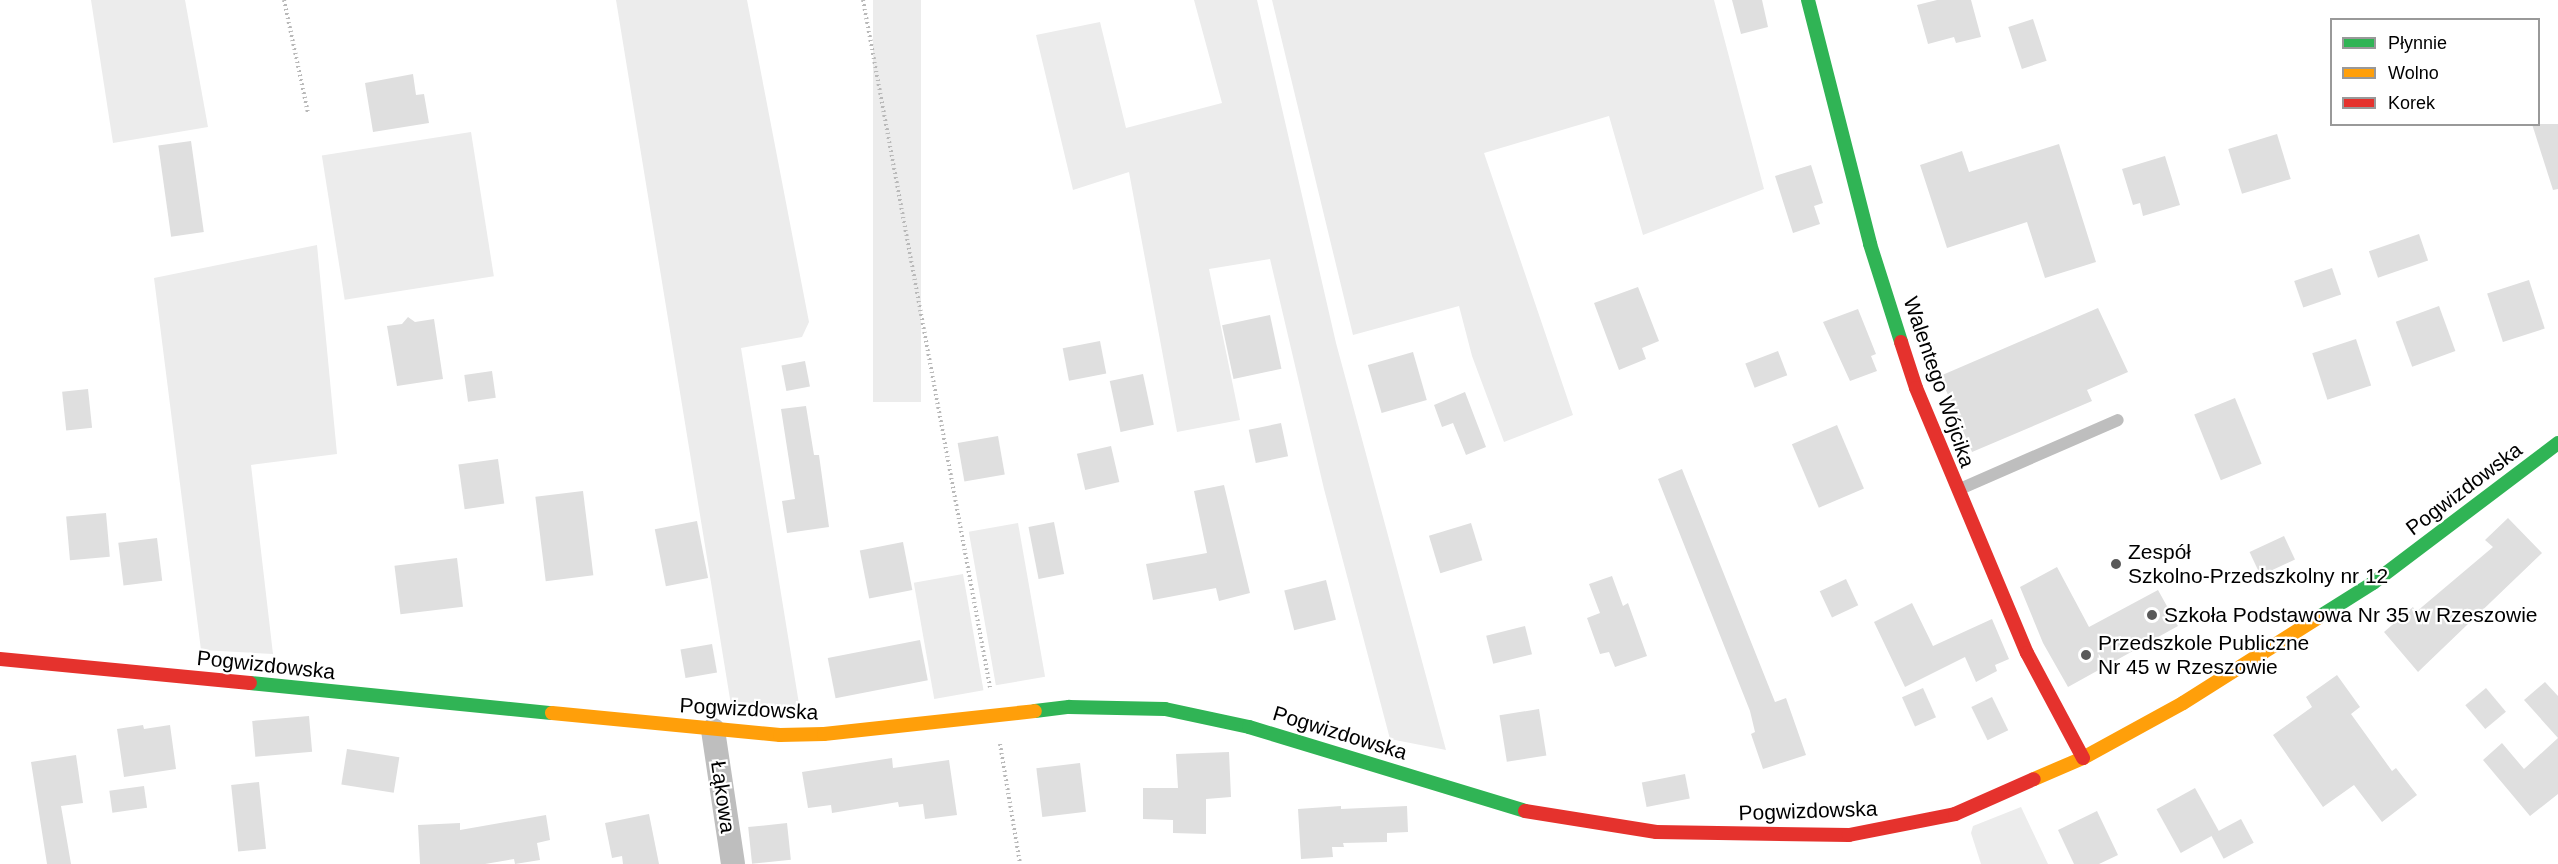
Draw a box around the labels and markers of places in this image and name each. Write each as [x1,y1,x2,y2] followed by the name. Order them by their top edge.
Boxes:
[2128,539,2388,589] place label: Zespół Szkolno-Przedszkolny nr 12
[2109,557,2123,571] marker: Zespół Szkolno-Przedszkolny nr 12
[2164,602,2537,628] place label: Szkoła Podstawowa Nr 35 w Rzeszowie
[2145,608,2159,622] marker: Szkoła Podstawowa Nr 35 w Rzeszowie
[2098,630,2309,680] place label: Przedszkole Publiczne Nr 45 w Rzeszowie
[2079,648,2093,662] marker: Przedszkole Publiczne Nr 45 w Rzeszowie

